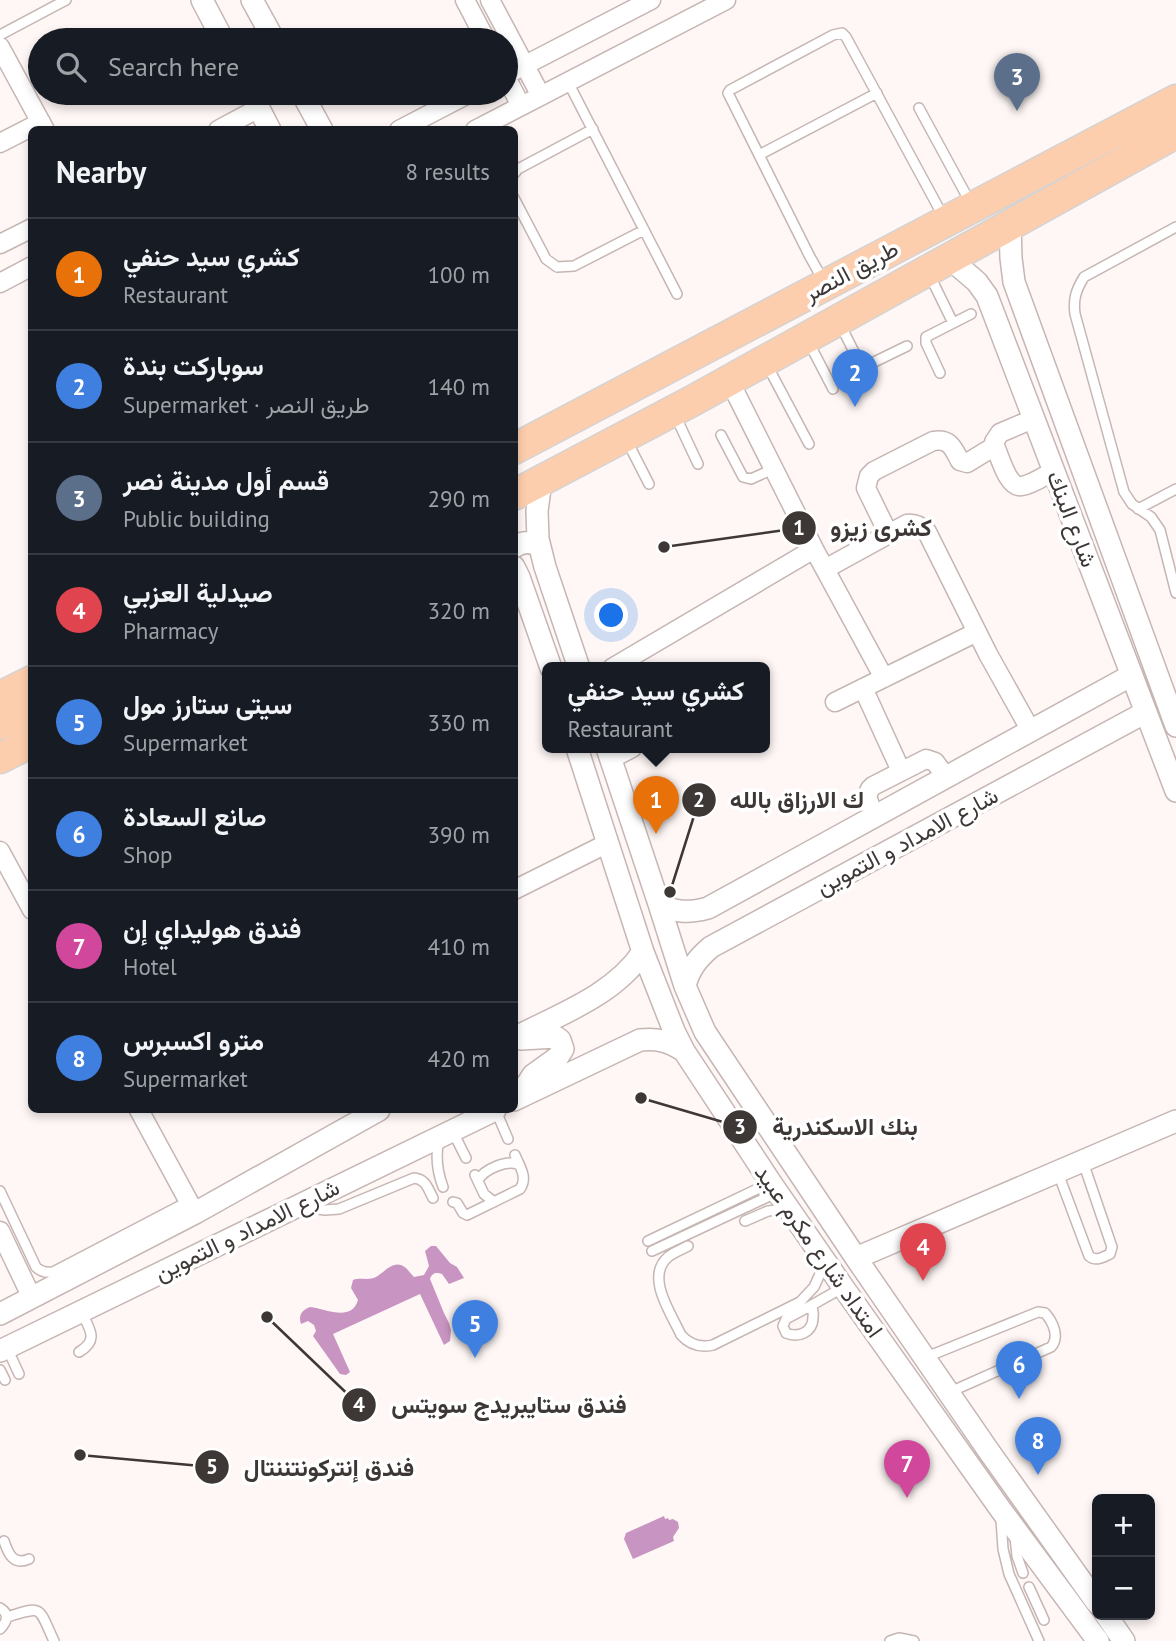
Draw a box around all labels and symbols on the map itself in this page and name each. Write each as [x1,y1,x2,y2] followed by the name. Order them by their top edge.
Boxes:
[994,53,1040,111] pin: 3
[797,234,904,309] street label: طريق النصر
[832,349,878,407] pin: 2
[1039,466,1104,572] street label: شارع البنك
[781,505,946,550] callout: كشرى زيزو
[830,512,932,543] text: كشرى زيزو
[793,514,805,541] text: 1
[594,598,628,632] your location
[633,776,679,834] pin: 1
[681,778,879,823] callout: ك الارزاق بالله
[811,780,1004,903] street label: شارع الامداد و التموين
[730,784,864,815] text: ك الارزاق بالله
[693,786,705,813] text: 2
[723,1104,932,1149] callout: بنك الاسكندرية
[772,1111,918,1142] text: بنك الاسكندرية
[734,1113,746,1140] text: 3
[747,1159,890,1344] street label: امتداد شارع مكرم عبيد
[150,1172,345,1289] street label: شارع الامداد و التموين
[900,1223,946,1281] pin: 4
[452,1300,498,1358] pin: 5
[996,1341,1042,1399] pin: 6
[342,1383,640,1428] callout: فندق ستايبريدج سويتس
[391,1389,627,1421] text: فندق ستايبريدج سويتس
[353,1391,365,1418] text: 4
[1015,1417,1061,1475] pin: 8
[884,1440,930,1498] pin: 7
[195,1445,428,1490] callout: فندق إنتركونتننتال
[244,1452,414,1483] text: فندق إنتركونتننتال
[206,1453,218,1480] text: 5

